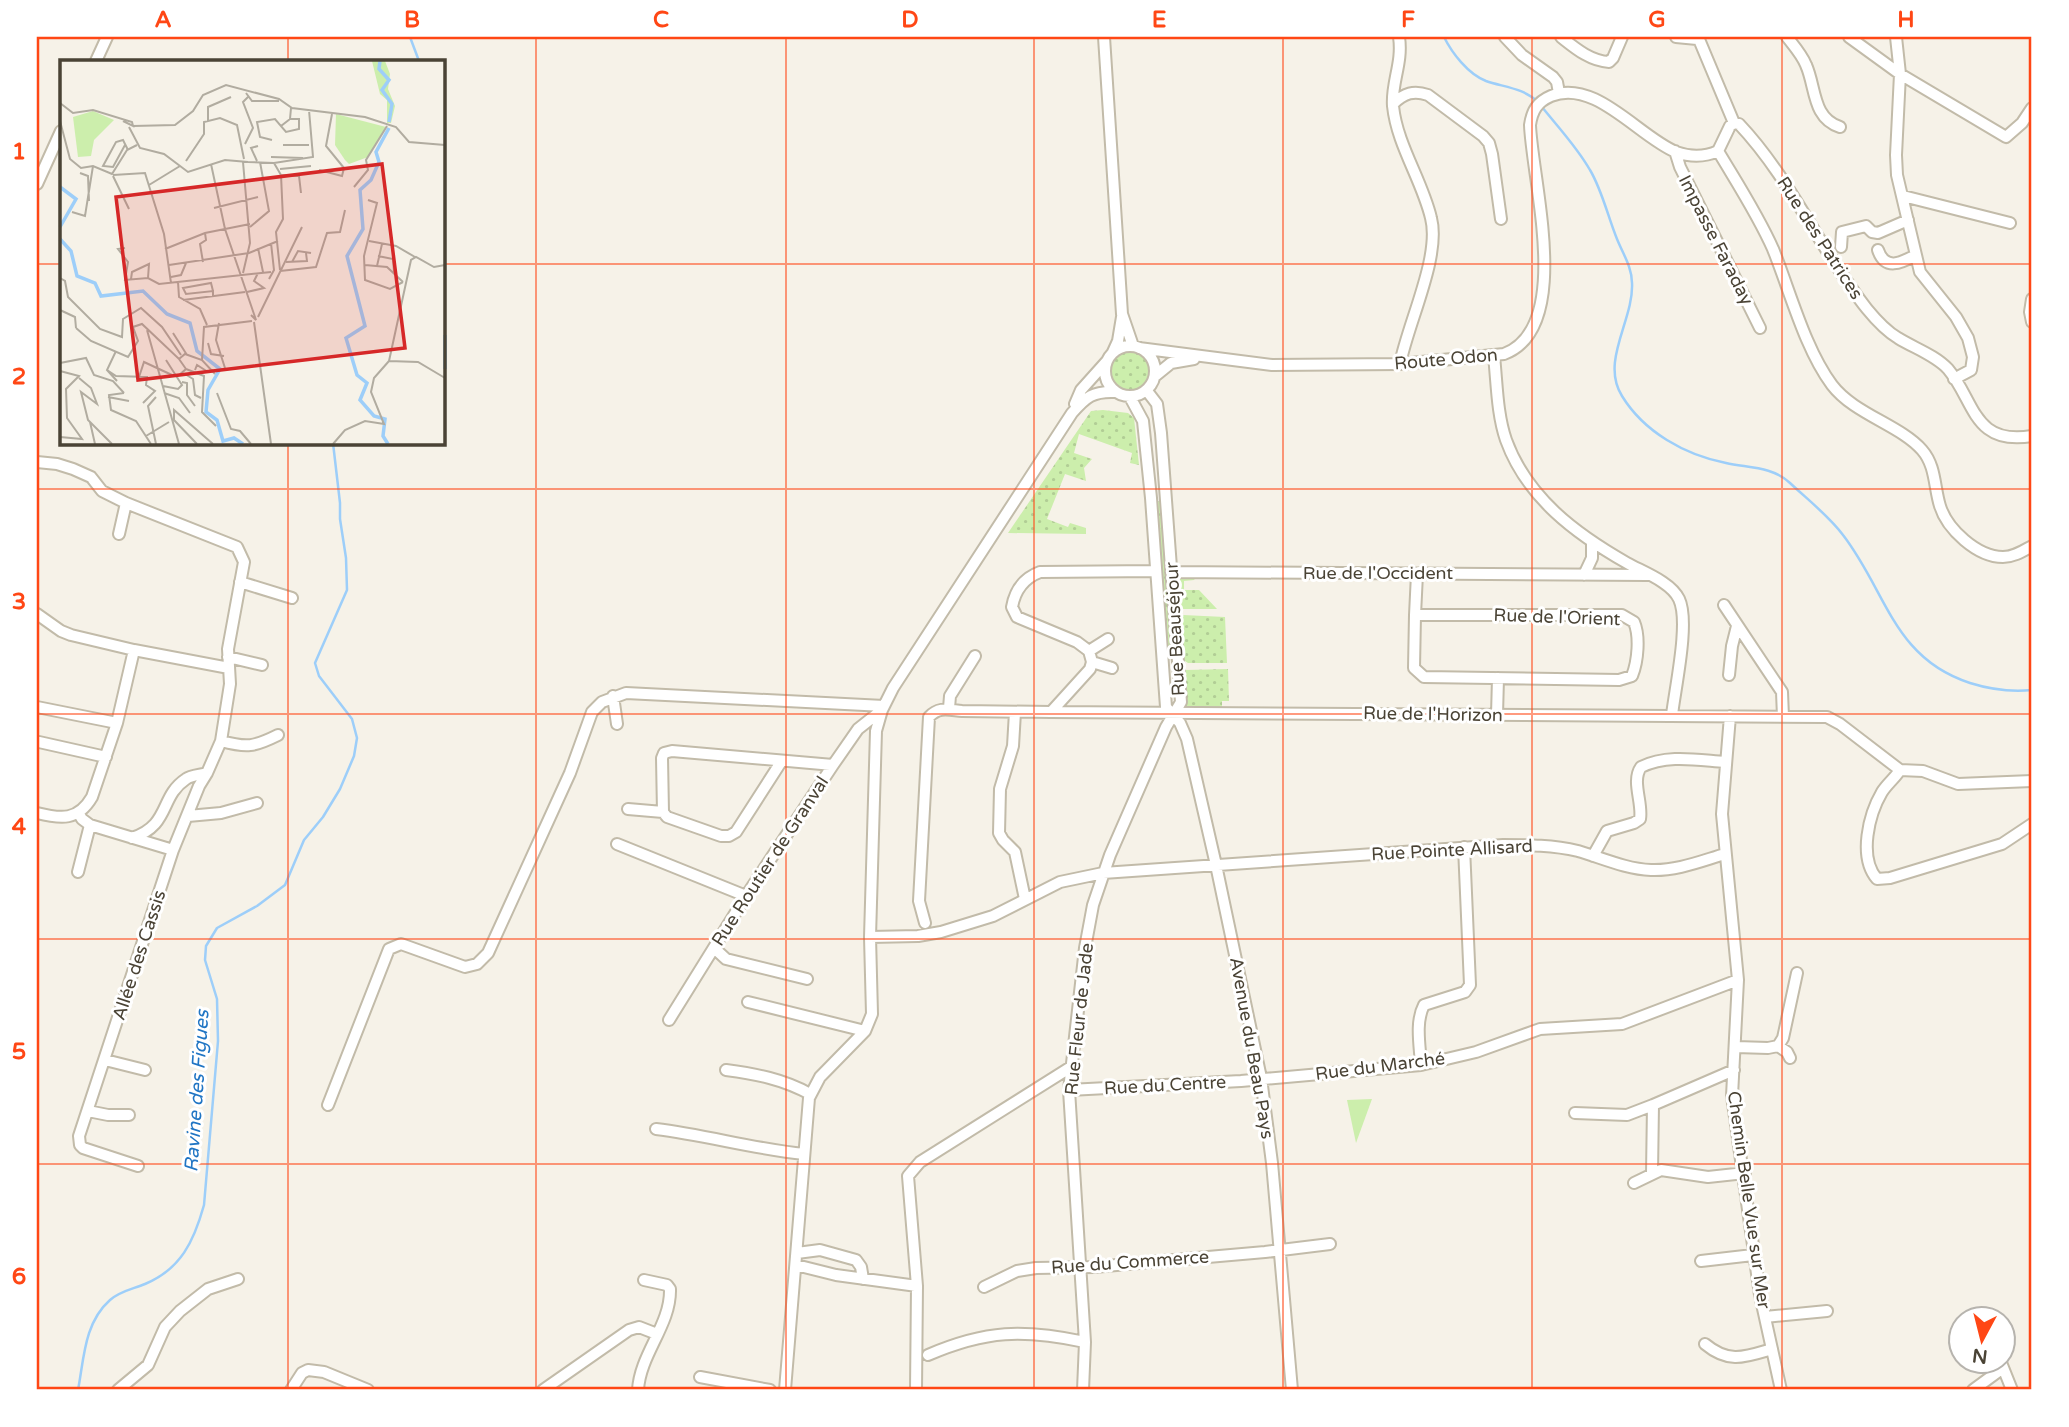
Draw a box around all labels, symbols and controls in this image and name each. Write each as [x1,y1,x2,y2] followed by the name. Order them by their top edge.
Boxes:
[154,6,172,34] text: A
[404,6,420,34] text: B
[653,6,669,34] text: C
[901,6,919,34] text: D
[1152,6,1166,34] text: E
[1401,6,1415,34] text: F
[1648,6,1666,34] text: G
[1897,6,1915,34] text: H
[60,60,444,444] inset map
[12,138,26,166] text: 1
[1674,171,1758,309] street label: Impasse Faraday
[1772,173,1868,303] street label: Rue des Patrices
[1393,344,1499,374] street label: Route Odon
[12,363,26,391] text: 2
[1160,561,1190,697] street label: Rue Beauséjour
[1303,562,1453,584] street label: Rue de l'Occident
[12,588,26,616] text: 3
[1493,604,1621,630] street label: Rue de l'Orient
[1363,702,1503,726] street label: Rue de l'Horizon
[707,772,833,950] street label: Rue Routier de Granval
[12,813,27,841] text: 4
[1371,835,1533,865] street label: Rue Pointe Allisard
[108,887,170,1023] street label: Allée des Cassis
[1060,942,1098,1096] street label: Rue Fleur de Jade
[1225,955,1279,1141] street label: Avenue du Beau Pays
[180,1007,214,1173] water label: Ravine des Figues
[12,1038,26,1066] text: 5
[1314,1047,1446,1085] street label: Rue du Marché
[1103,1071,1227,1099] street label: Rue du Centre
[1723,1090,1775,1310] street label: Chemin Belle Vue sur Mer
[1050,1246,1210,1278] street label: Rue du Commerce
[12,1263,26,1291] text: 6
[1946,1304,2016,1374] north arrow
[1971,1344,1989,1368] text: N

